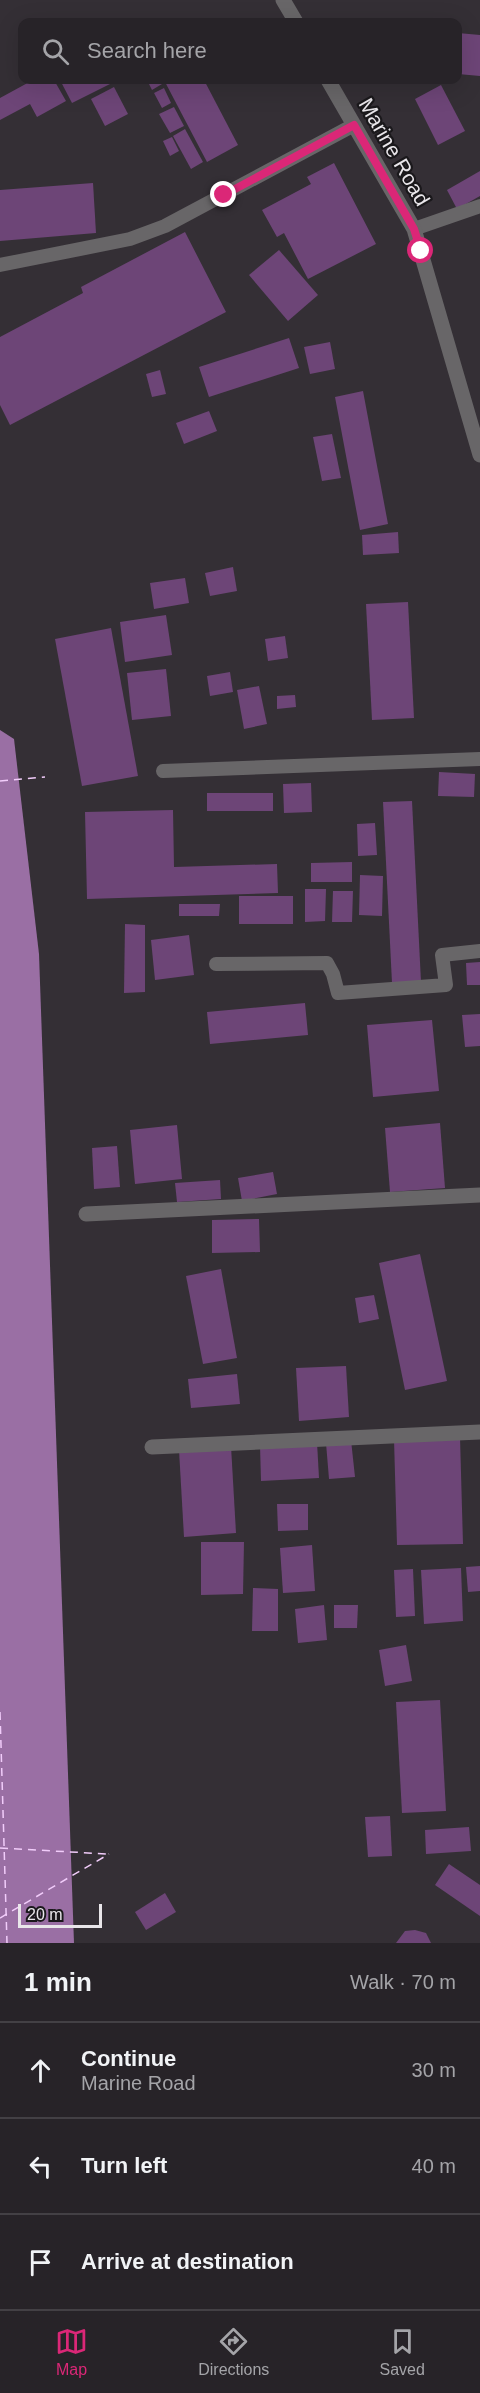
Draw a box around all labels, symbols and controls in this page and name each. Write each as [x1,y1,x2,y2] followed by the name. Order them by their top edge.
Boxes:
[18,18,462,84] search box
[39,35,72,68] icon: search
[87,38,207,63] text: Search here
[354,94,434,210] street label: Marine Road
[210,181,236,207] route end
[407,237,433,263] route start
[18,1901,102,1928] scale bar
[27,1906,63,1923] text: 20 m
[24,1967,92,1997] text: 1 min
[350,1971,456,1993] text: Walk · 70 m
[81,2046,176,2071] text: Continue
[24,2054,57,2087] icon: ahead
[412,2059,456,2081] text: 30 m
[81,2072,196,2094] text: Marine Road
[24,2150,57,2183] icon: left
[81,2153,167,2178] text: Turn left
[412,2155,456,2177] text: 40 m
[24,2246,57,2279] icon: arrive
[81,2249,294,2274] text: Arrive at destination
[55,2325,88,2379] tab: Map
[198,2325,269,2379] tab: Directions
[380,2325,425,2379] tab: Saved

